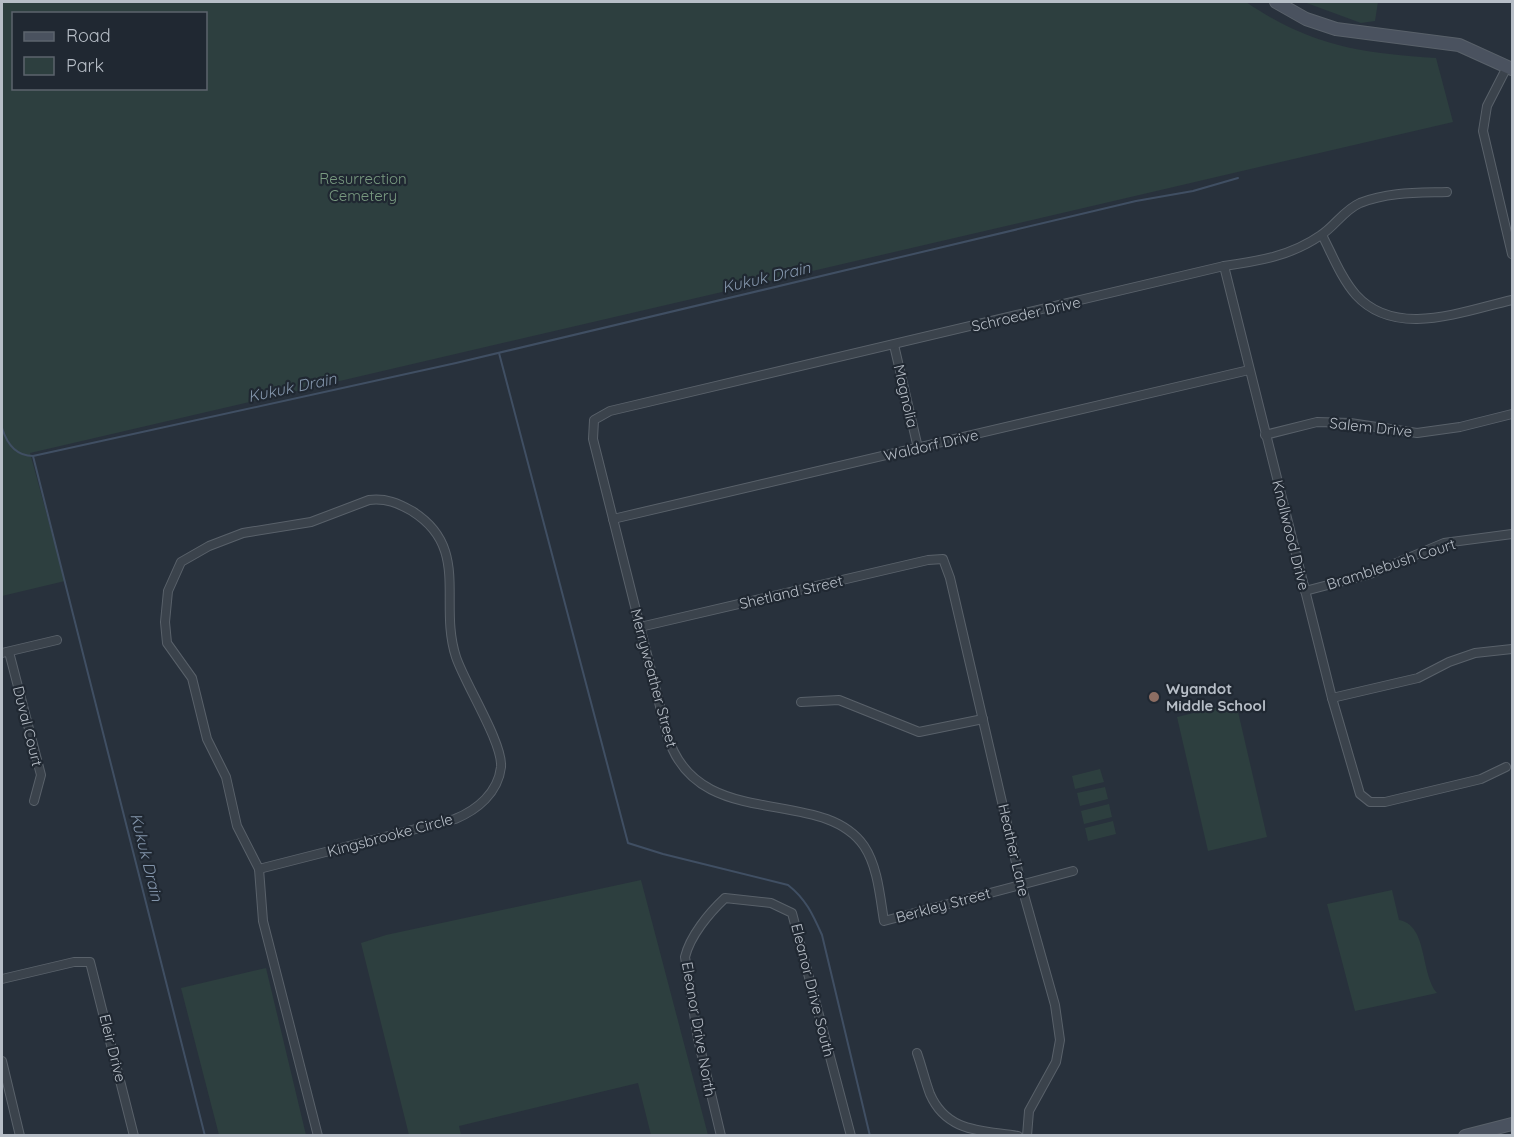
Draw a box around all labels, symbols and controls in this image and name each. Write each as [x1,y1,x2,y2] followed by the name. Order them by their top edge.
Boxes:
[12,12,207,90] legend
[66,24,111,47] text: Road
[66,54,104,77] text: Park
[319,169,407,205] park label: Resurrection Cemetery
[720,257,813,297] water label: Kukuk Drain
[970,292,1082,336] street label: Schroeder Drive
[890,363,922,429] street label: Magnolia
[246,368,339,406] water label: Kukuk Drain
[1329,413,1413,441] street label: Salem Drive
[882,425,980,465] street label: Waldorf Drive
[1268,478,1314,592] street label: Knollwood Drive
[1324,534,1458,594] street label: Bramblebush Court
[737,571,845,613] street label: Shetland Street
[626,607,682,749] street label: Merryweather Street
[1166,679,1266,715] place label: Wyandot Middle School
[9,684,47,768] street label: Duval Court
[1147,690,1161,704] marker: Wyandot Middle School
[994,802,1034,898] street label: Heather Lane
[325,809,455,861] street label: Kingsbrooke Circle
[126,811,168,904] water label: Kukuk Drain
[894,883,992,927] street label: Berkley Street
[787,921,839,1059] street label: Eleanor Drive South
[678,960,720,1098] street label: Eleanor Drive North
[95,1012,131,1084] street label: Eleir Drive

